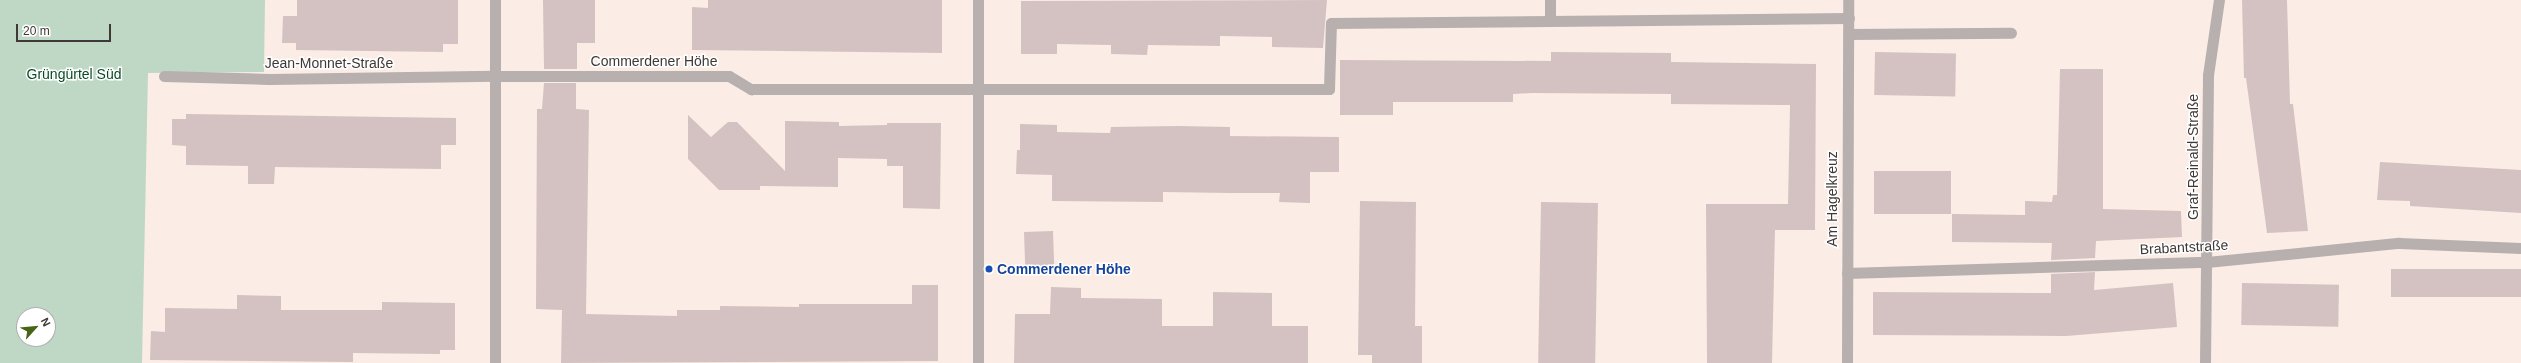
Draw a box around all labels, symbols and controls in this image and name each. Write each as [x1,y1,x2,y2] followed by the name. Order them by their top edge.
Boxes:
[18,16,113,42] scale bar
[23,24,50,38] text: 20 m
[591,53,717,69] street label: Commerdener Höhe
[265,55,393,71] street label: Jean-Monnet-Straße
[27,66,121,82] park label: Grüngürtel Süd
[2185,94,2201,220] street label: Graf-Reinald-Straße
[1824,151,1840,247] street label: Am Hagelkreuz
[2139,236,2229,258] street label: Brabantstraße
[997,261,1131,277] place label: Commerdener Höhe
[984,264,994,274] marker: Commerdener Höhe
[16,307,56,347] north arrow
[39,316,53,328] text: N

